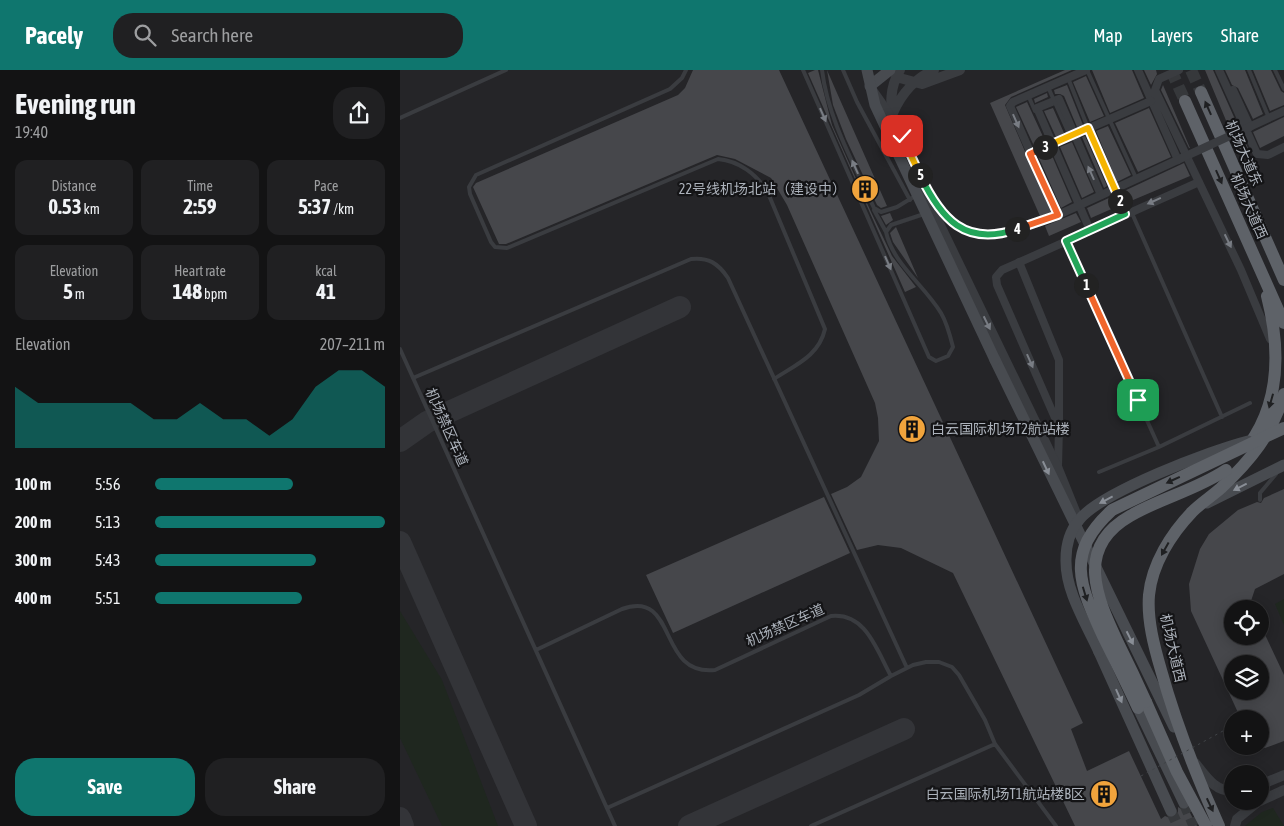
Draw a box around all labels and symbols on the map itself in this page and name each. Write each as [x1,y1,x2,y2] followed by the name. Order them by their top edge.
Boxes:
[1203,101,1211,115] one-way arrow
[819,108,827,122] one-way arrow
[1012,114,1020,128] one-way arrow
[881,115,923,157] pin
[1222,118,1266,188] street label: 机场大道东
[1032,134,1058,160] pin: 3
[851,160,859,174] one-way arrow
[908,162,932,188] pin: 5
[1087,166,1095,180] one-way arrow
[1216,170,1224,184] one-way arrow
[1227,171,1271,241] street label: 机场大道西
[850,174,880,204] building icon: 22号线机场北站（建设中）
[679,181,846,197] place label: 22号线机场北站（建设中）
[1108,188,1132,214] pin: 2
[1147,198,1161,206] one-way arrow
[1004,216,1030,242] pin: 4
[1224,234,1232,248] one-way arrow
[885,256,893,270] one-way arrow
[1074,272,1098,298] pin: 1
[983,316,992,331] one-way arrow
[1027,354,1035,368] one-way arrow
[1117,379,1159,421] pin
[423,385,471,469] street label: 机场禁区车道
[1266,394,1274,409] one-way arrow
[897,414,927,444] building icon: 白云国际机场T2航站楼
[931,421,1070,437] place label: 白云国际机场T2航站楼
[1042,461,1050,475] one-way arrow
[1166,476,1180,484] one-way arrow
[1234,482,1247,491] one-way arrow
[1098,496,1113,504] one-way arrow
[1161,541,1169,556] one-way arrow
[1081,586,1089,601] one-way arrow
[743,601,827,649] street label: 机场禁区车道
[1157,612,1189,684] street label: 机场大道西
[1126,631,1134,645] one-way arrow
[1116,689,1124,703] one-way arrow
[1089,779,1119,809] building icon: 白云国际机场T1航站楼B区
[926,786,1085,802] place label: 白云国际机场T1航站楼B区
[1206,798,1214,812] one-way arrow

